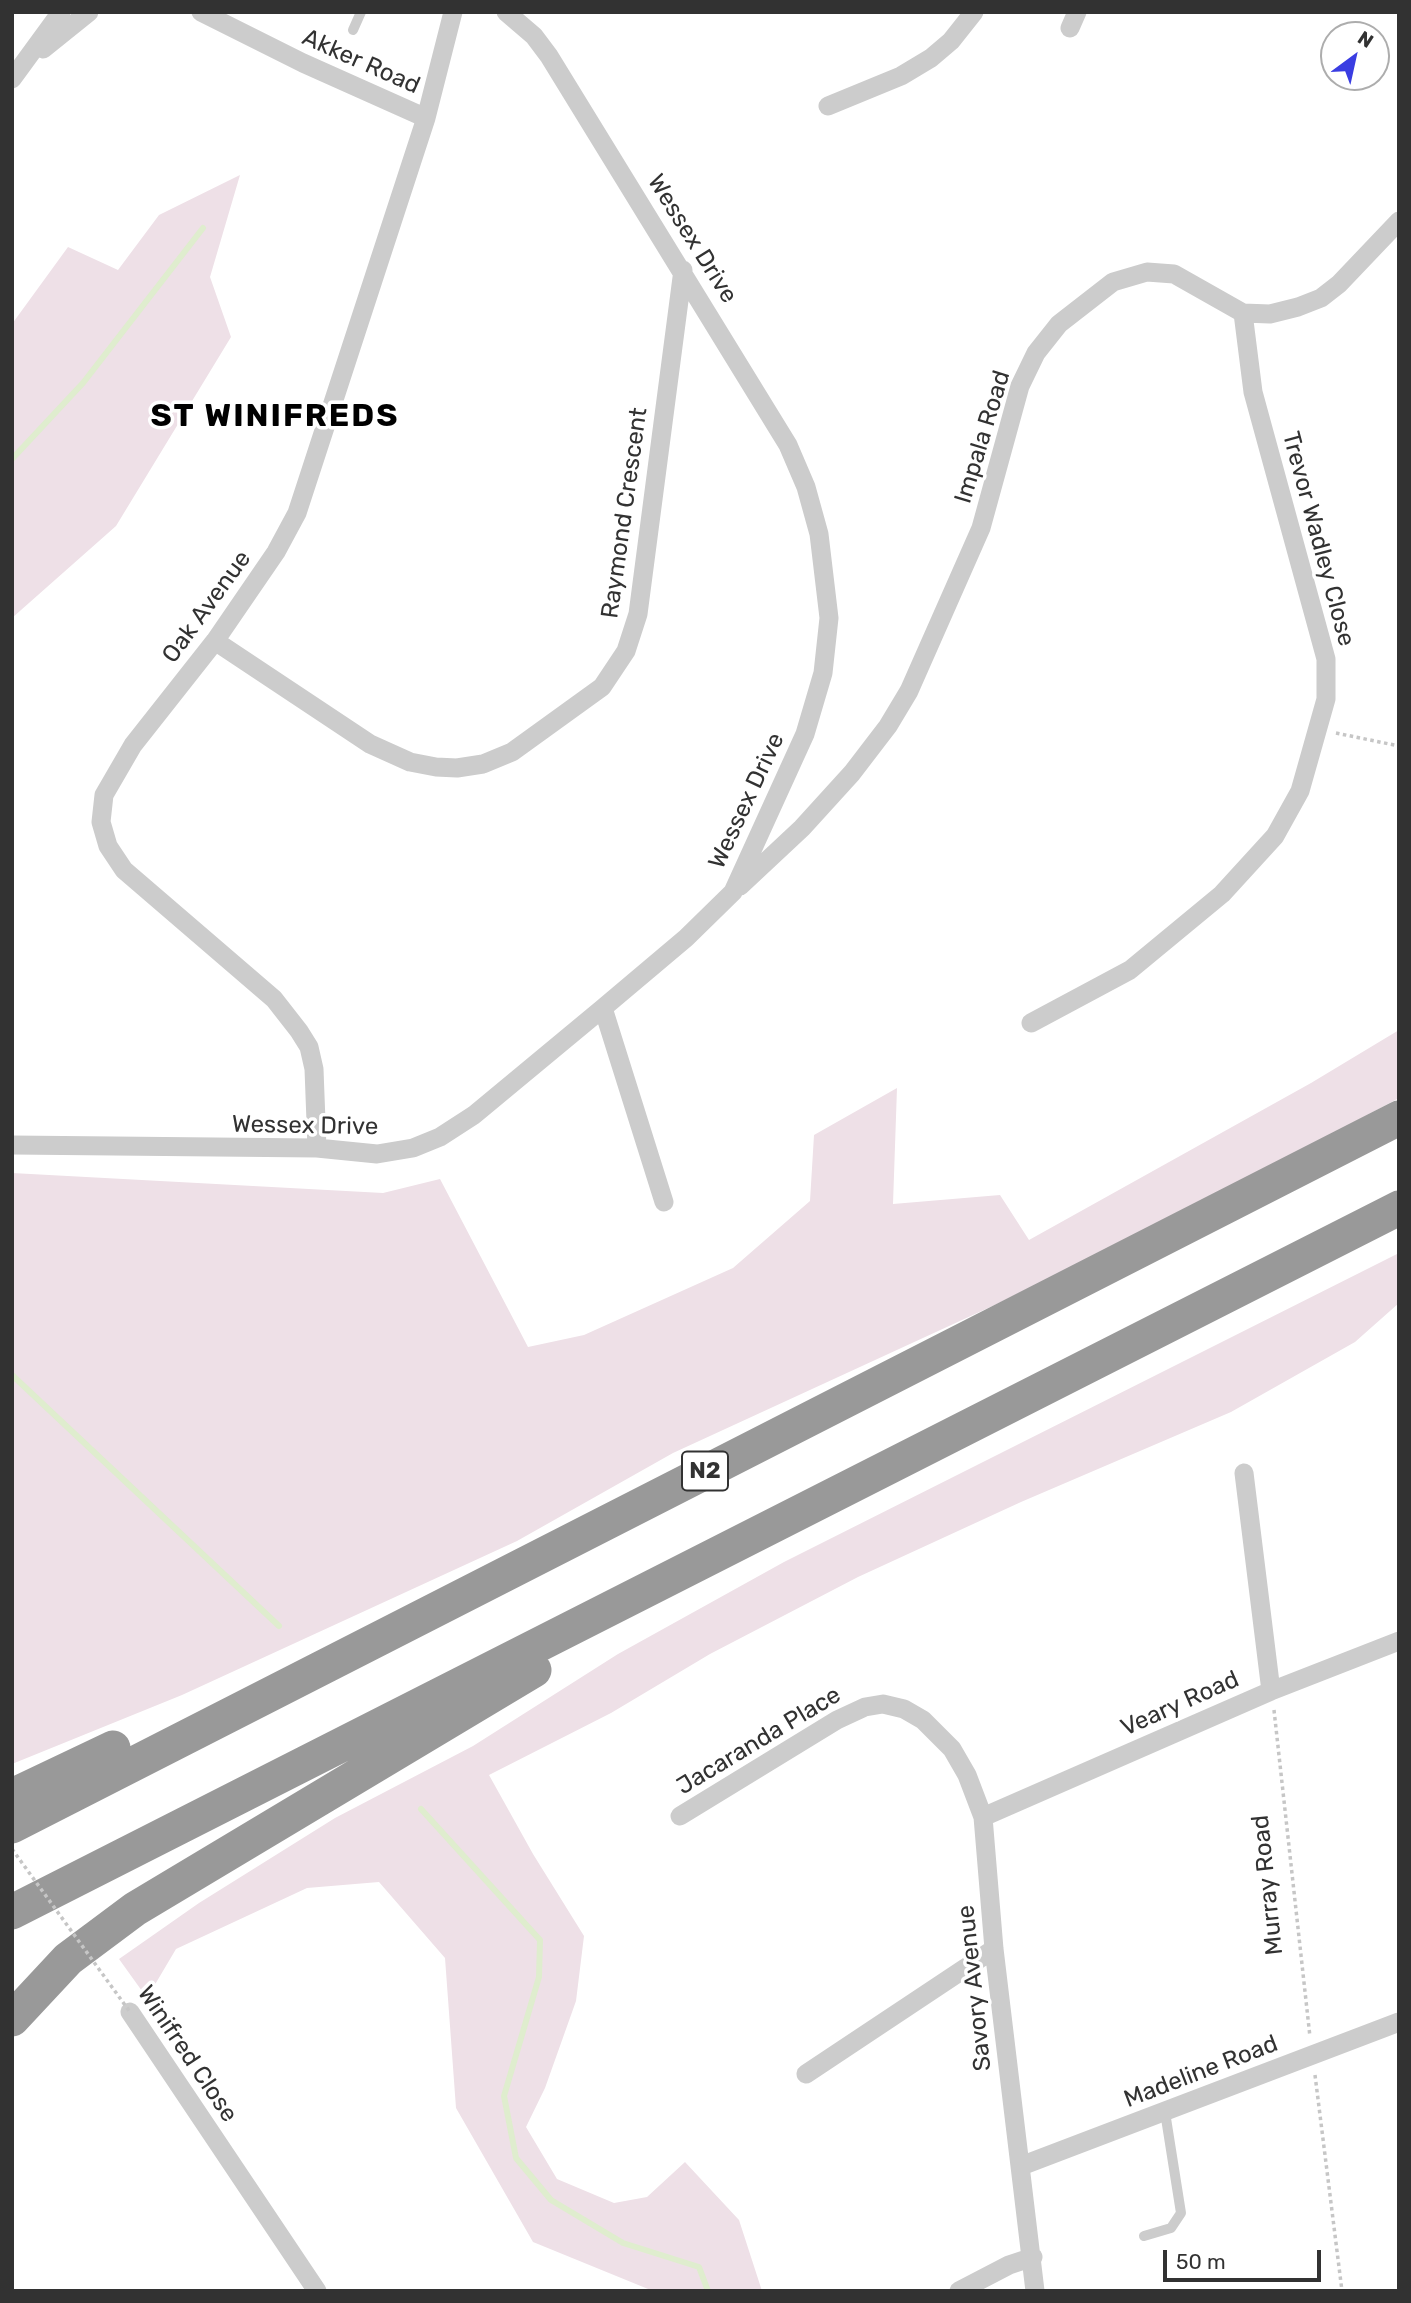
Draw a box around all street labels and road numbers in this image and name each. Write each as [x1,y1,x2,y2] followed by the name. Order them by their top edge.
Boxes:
[298,23,424,101] street label: Akker Road
[641,169,743,309] street label: Wessex Drive
[949,367,1017,507] street label: Impala Road
[596,406,654,620] street label: Raymond Crescent
[1276,429,1360,649] street label: Trevor Wadley Close
[157,545,257,669] street label: Oak Avenue
[703,729,791,873] street label: Wessex Drive
[232,1110,378,1142] street label: Wessex Drive
[682,1452,728,1490] road number: N2
[1116,1665,1244,1743] street label: Veary Road
[672,1681,846,1801] street label: Jacaranda Place
[1246,1814,1290,1956] street label: Murray Road
[952,1904,998,2072] street label: Savory Avenue
[131,1980,243,2128] street label: Winifred Close
[1120,2029,1282,2115] street label: Madeline Road

